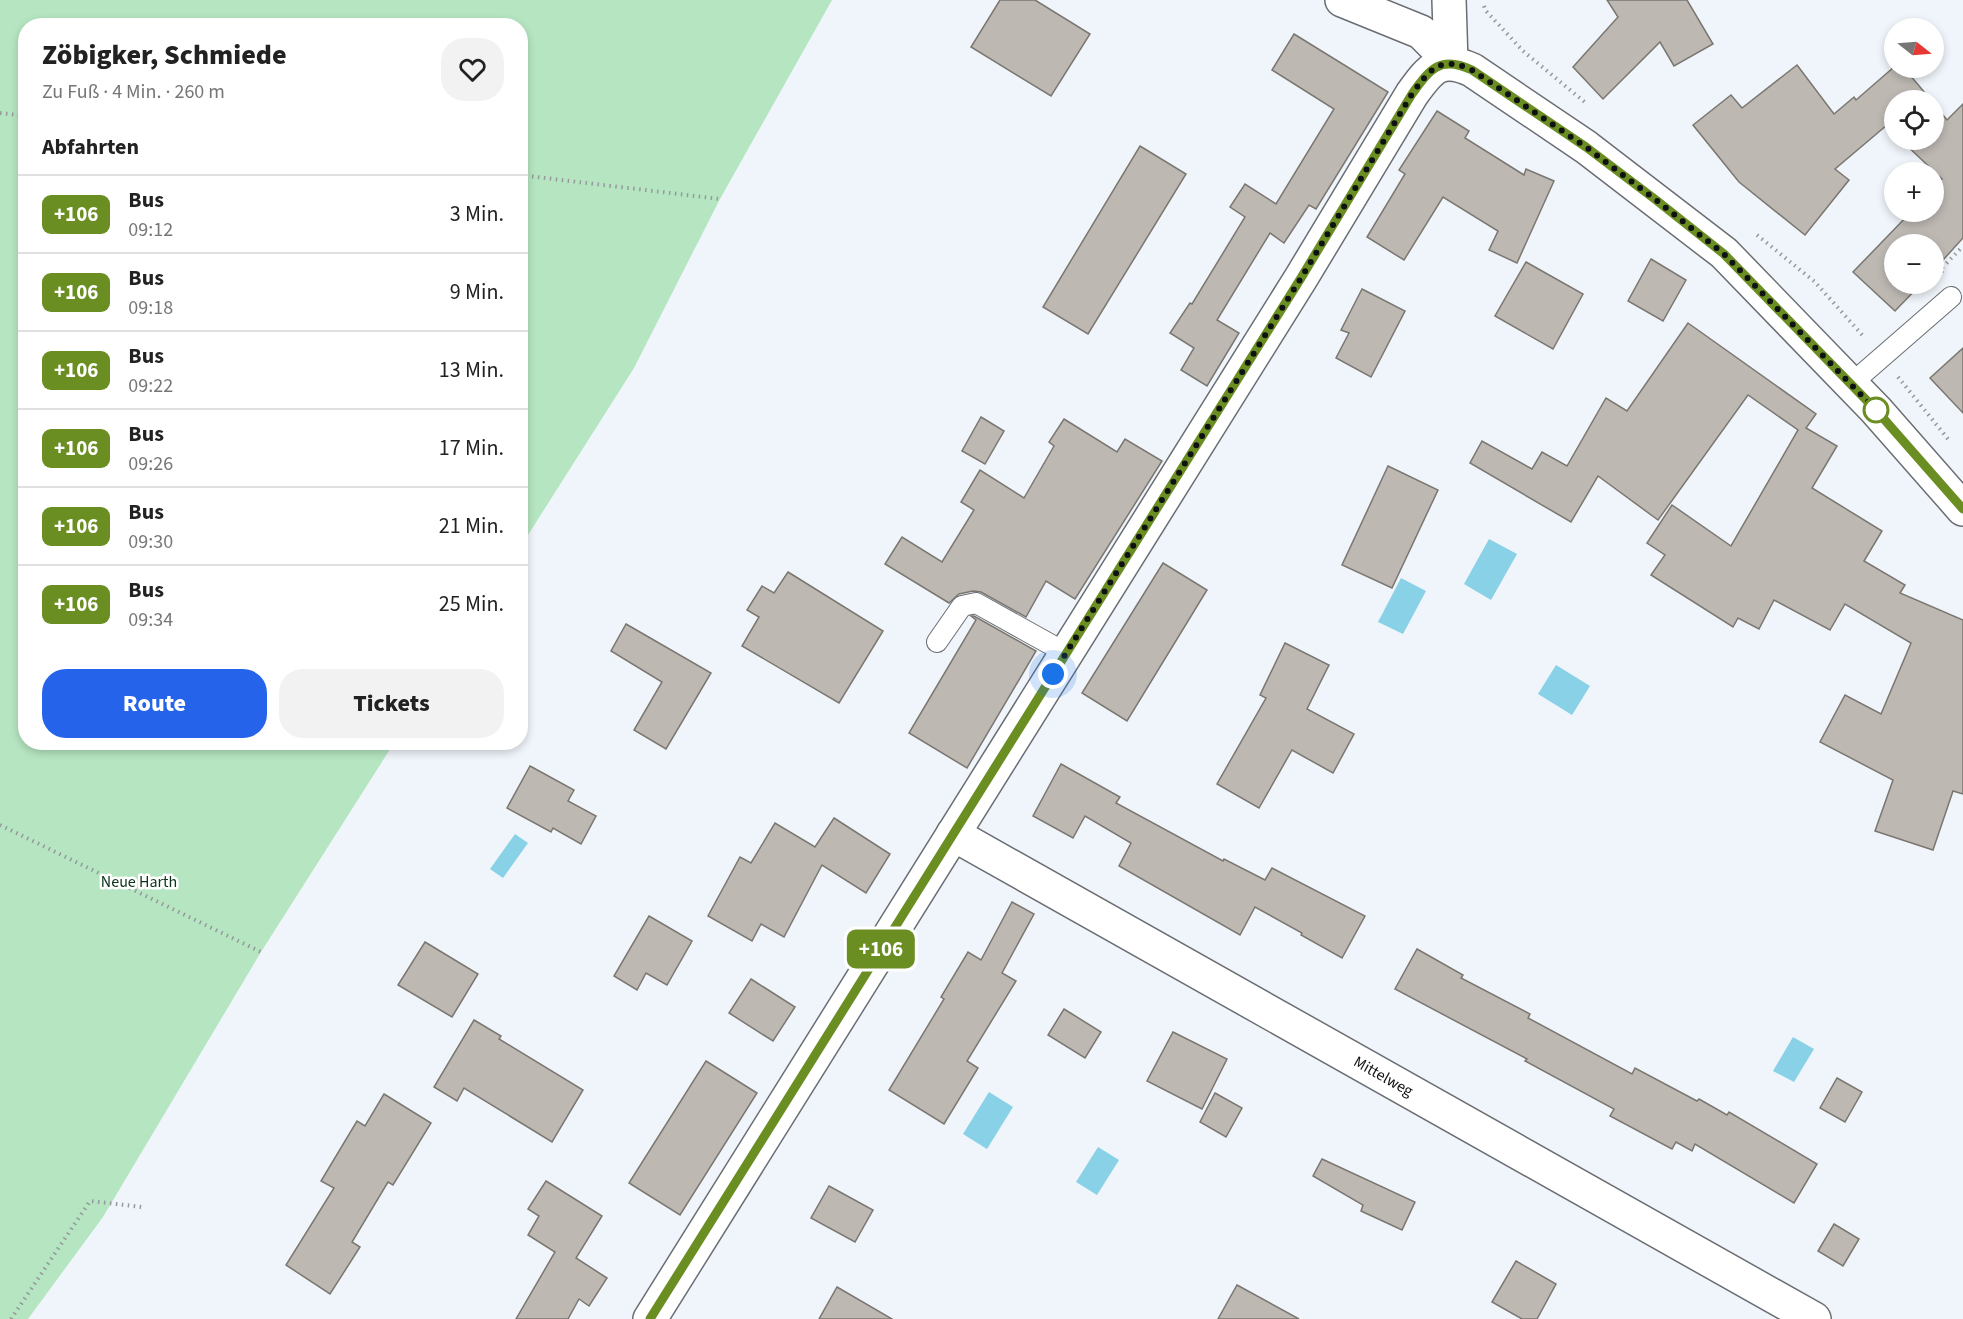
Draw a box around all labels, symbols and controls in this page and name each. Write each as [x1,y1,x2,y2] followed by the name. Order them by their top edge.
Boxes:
[1884,18,1944,78] north arrow
[1884,18,1944,294] map controls
[42,35,287,75] text: Zöbigker, Schmiede
[441,38,504,101] button: heart
[42,78,225,106] text: Zu Fuß · 4 Min. · 260 m
[1884,90,1944,150] button: locate
[42,131,139,163] text: Abfahrten
[1884,162,1944,222] button: +
[128,184,164,216] text: Bus
[450,198,504,230] text: 3 Min.
[54,199,98,229] text: +106
[128,216,173,244] text: 09:12
[1884,234,1944,294] button: −
[128,262,164,294] text: Bus
[450,276,504,308] text: 9 Min.
[54,277,98,307] text: +106
[128,294,173,322] text: 09:18
[128,340,164,372] text: Bus
[439,354,504,386] text: 13 Min.
[54,355,98,385] text: +106
[128,372,173,400] text: 09:22
[1863,397,1889,423] unlabelled marker
[128,418,164,450] text: Bus
[439,432,504,464] text: 17 Min.
[54,433,98,463] text: +106
[128,450,173,478] text: 09:26
[128,496,164,528] text: Bus
[439,510,504,542] text: 21 Min.
[54,511,98,541] text: +106
[128,528,173,556] text: 09:30
[128,574,164,606] text: Bus
[439,588,504,620] text: 25 Min.
[54,589,98,619] text: +106
[128,606,173,634] text: 09:34
[1038,659,1068,689] your location
[42,669,267,738] button: Route
[279,669,504,738] button: Tickets
[101,871,177,893] park label: Neue Harth
[839,930,923,968] line badge: +106
[859,934,903,964] text: +106
[1350,1051,1417,1102] street label: Mittelweg

